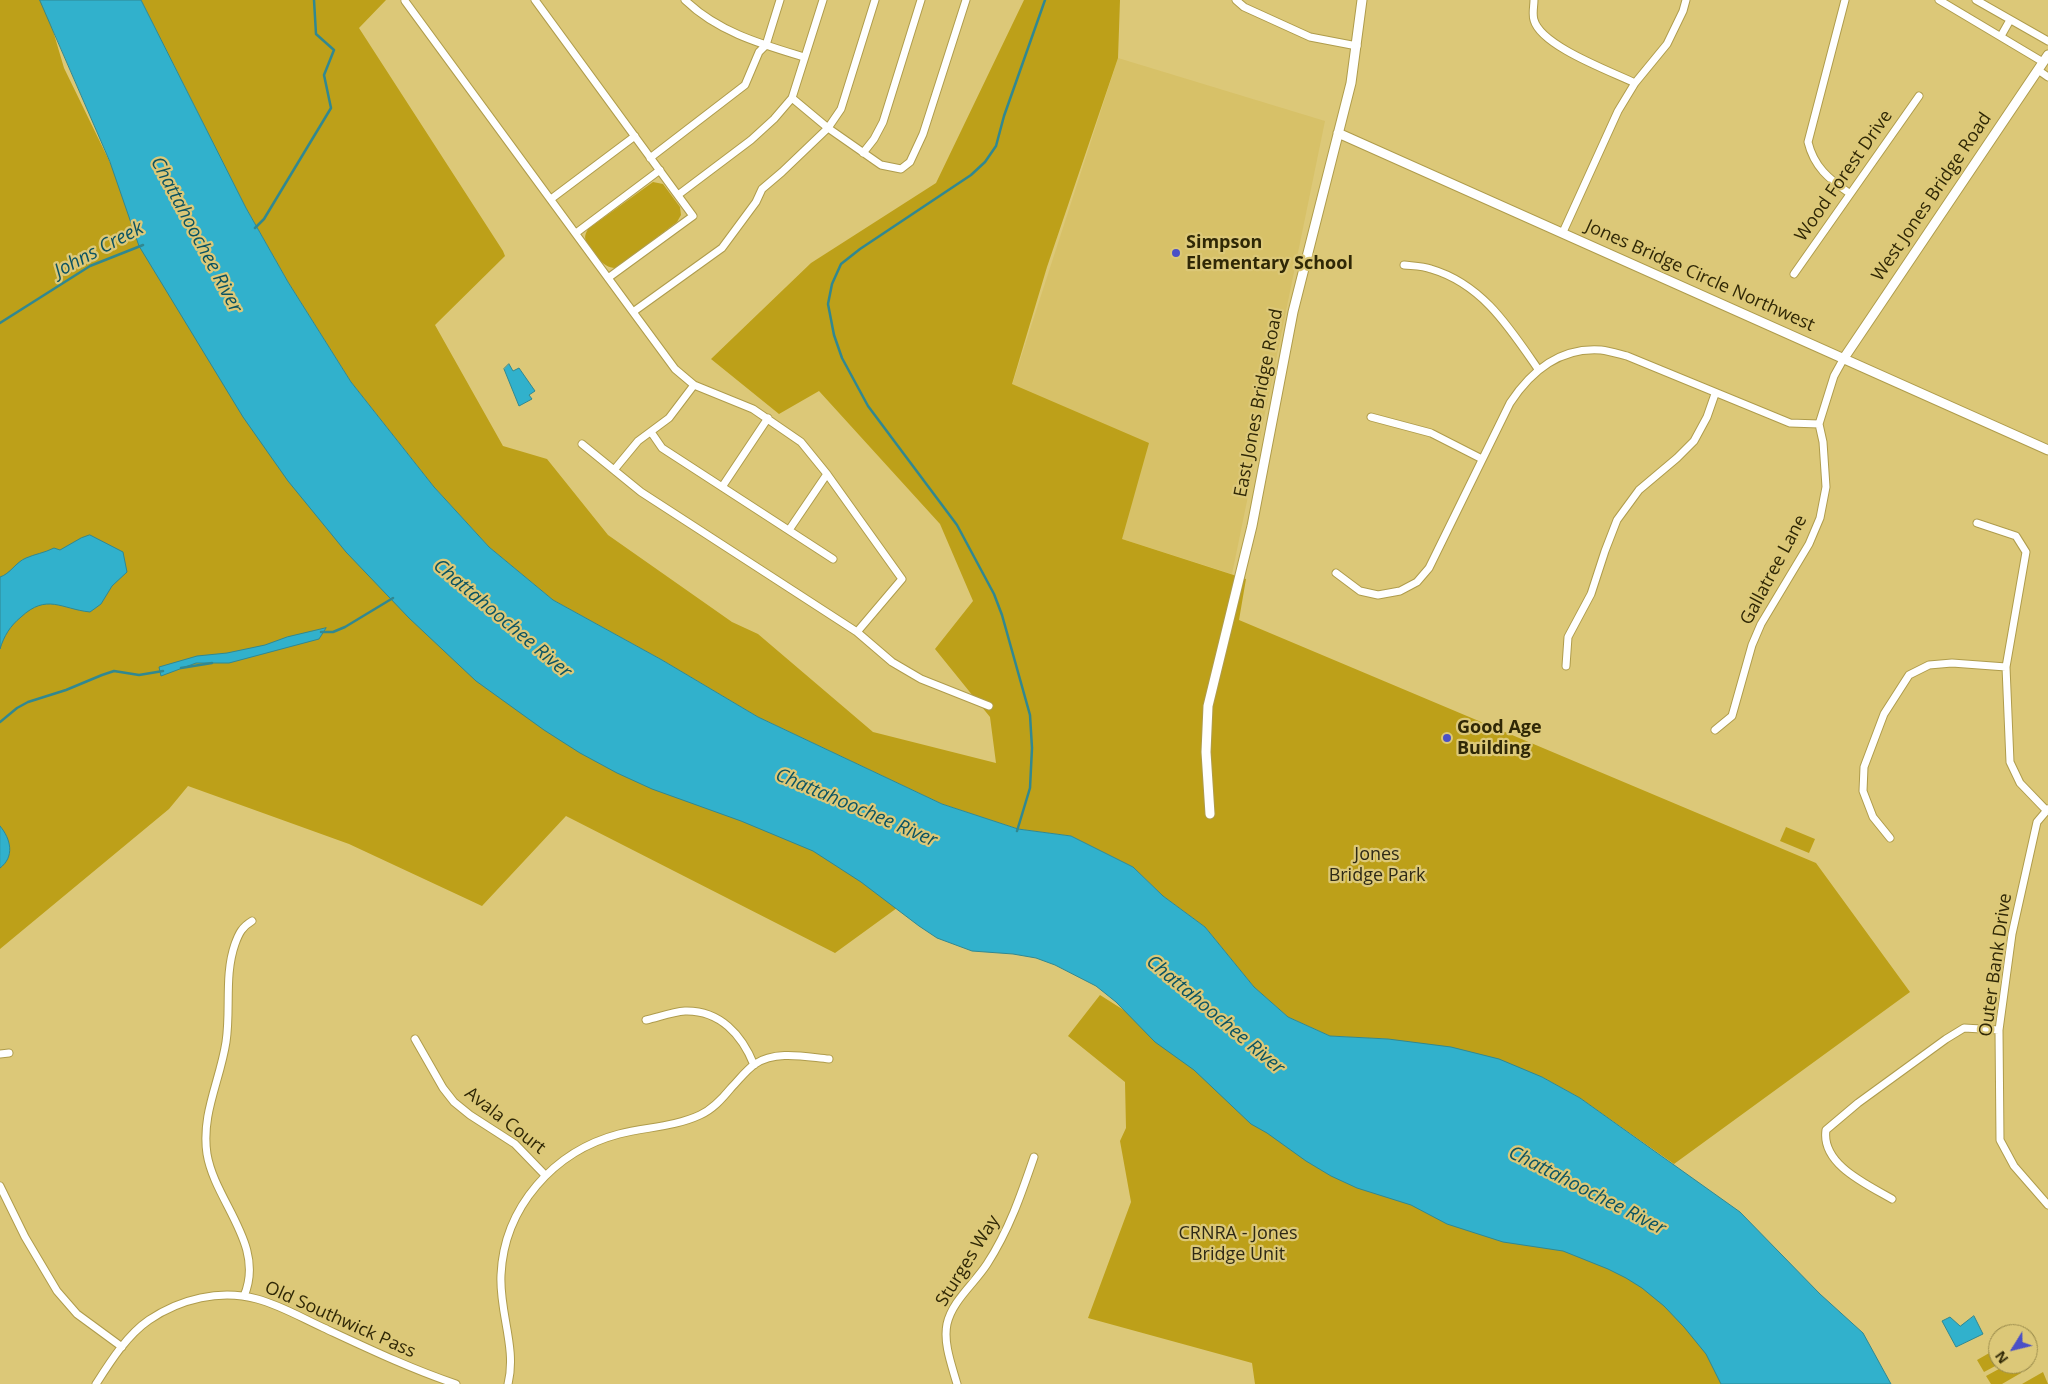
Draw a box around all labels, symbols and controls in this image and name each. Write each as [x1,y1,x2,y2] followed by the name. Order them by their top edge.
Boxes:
[1791,106,1897,246] street label: Wood Forest Drive
[1868,109,1996,285] street label: West Jones Bridge Road
[145,153,247,317] water label: Chattahoochee River
[1582,216,1818,336] street label: Jones Bridge Circle Northwest
[51,217,147,283] water label: Johns Creek
[1186,232,1353,274] place label: Simpson Elementary School
[1170,247,1182,259] marker: Simpson Elementary School
[1230,307,1288,499] street label: East Jones Bridge Road
[1736,511,1812,629] street label: Gallatree Lane
[428,555,576,683] water label: Chattahoochee River
[1457,717,1542,760] place label: Good Age Building
[1441,732,1453,744] marker: Good Age Building
[772,764,940,852] water label: Chattahoochee River
[1329,844,1425,886] park label: Jones Bridge Park
[1975,892,2017,1038] street label: Outer Bank Drive
[1141,951,1289,1079] water label: Chattahoochee River
[460,1083,550,1159] street label: Avala Court
[1505,1142,1669,1240] water label: Chattahoochee River
[931,1211,1005,1311] street label: Sturges Way
[1178,1223,1298,1266] park label: CRNRA - Jones Bridge Unit
[261,1277,419,1363] street label: Old Southwick Pass
[1988,1324,2038,1374] north arrow
[1990,1347,2012,1368] text: N

